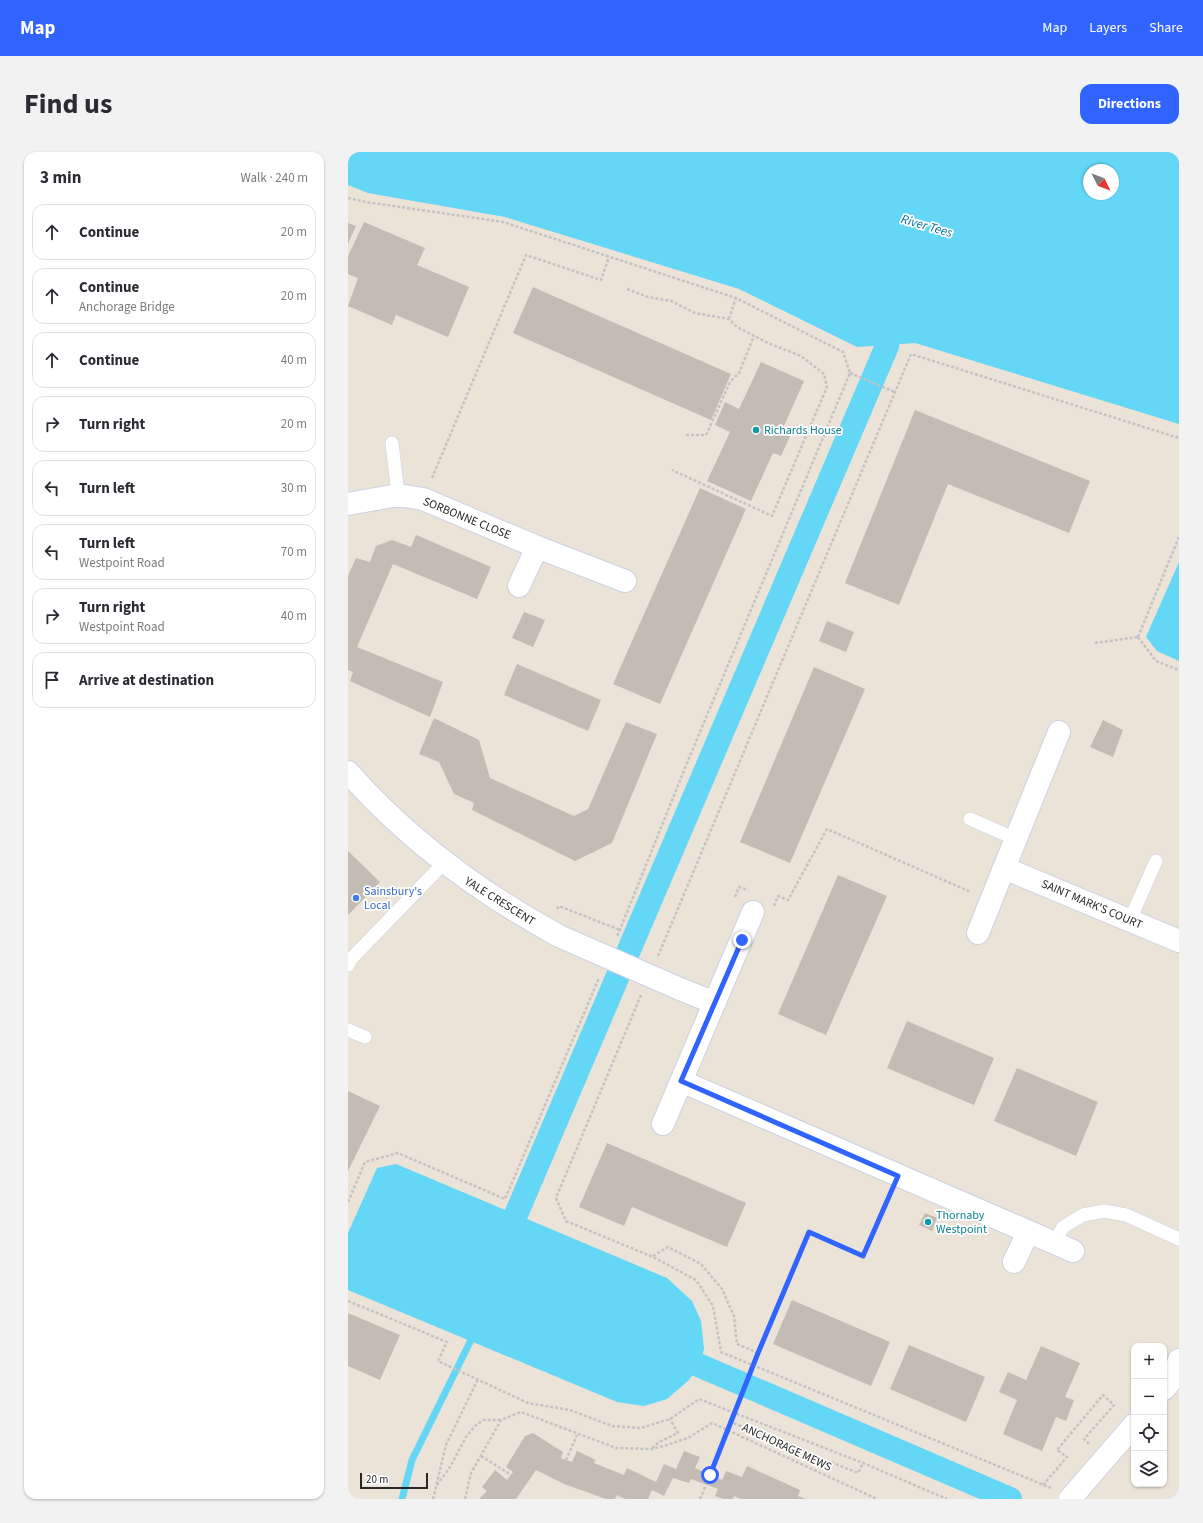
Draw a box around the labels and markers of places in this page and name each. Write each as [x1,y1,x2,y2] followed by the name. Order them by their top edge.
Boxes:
[764,422,842,439] place label: Richards House
[751,425,761,435] marker: Richards House
[364,883,422,914] place label: Sainsbury's Local
[351,893,361,903] marker: Sainsbury's Local
[936,1207,987,1238] place label: Thornaby Westpoint
[923,1217,933,1227] marker: Thornaby Westpoint

